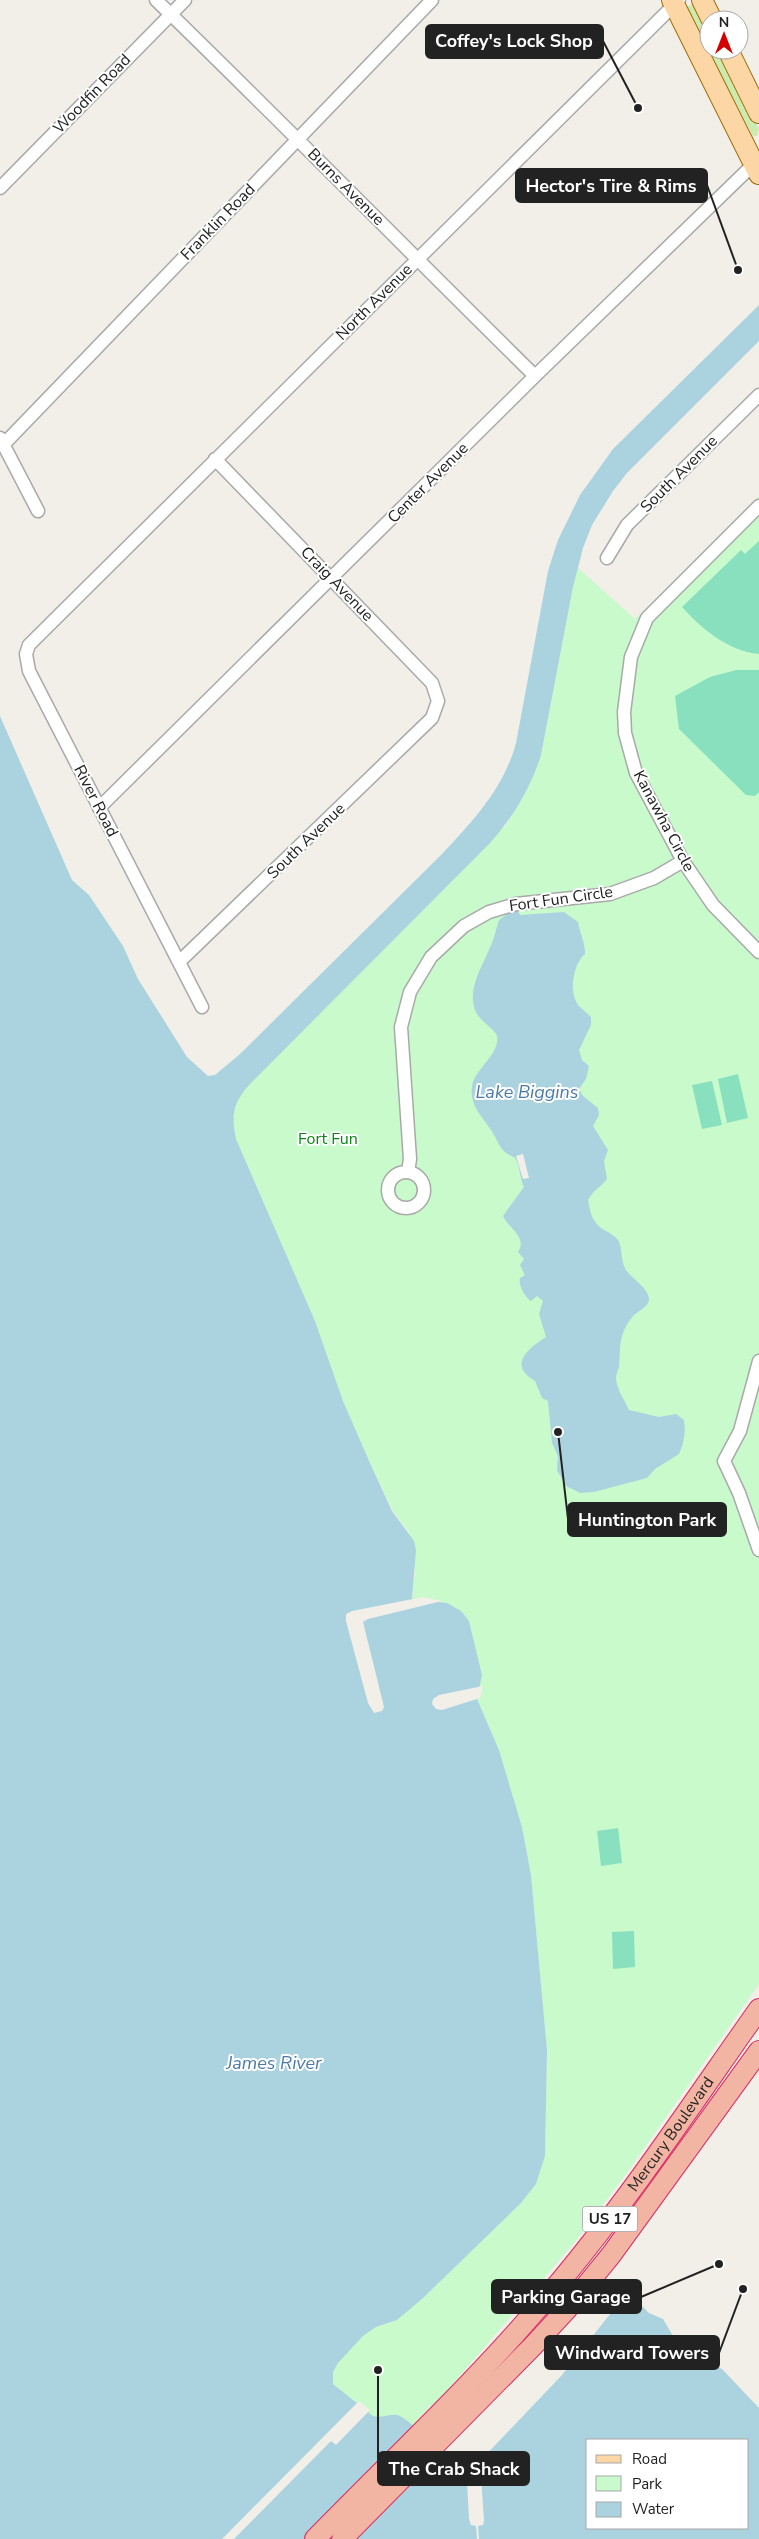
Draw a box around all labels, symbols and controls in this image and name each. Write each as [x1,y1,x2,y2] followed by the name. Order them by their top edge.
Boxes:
[699,10,749,60] north arrow
[719,13,729,32] text: N
[426,25,603,58] callout: Coffey's Lock Shop
[435,29,593,53] text: Coffey's Lock Shop
[48,49,136,139] street label: Woodfin Road
[303,144,389,230] street label: Burns Avenue
[516,169,707,202] callout: Hector's Tire & Rims
[525,174,697,198] text: Hector's Tire & Rims
[176,179,260,265] street label: Franklin Road
[331,259,417,345] street label: North Avenue
[636,431,722,517] street label: South Avenue
[383,438,473,528] street label: Center Avenue
[296,542,378,626] street label: Craig Avenue
[68,761,124,841] street label: River Road
[628,766,700,876] street label: Kanawha Circle
[262,798,350,884] street label: South Avenue
[508,881,614,917] street label: Fort Fun Circle
[476,1080,578,1104] water label: Lake Biggins
[298,1128,358,1150] park label: Fort Fun
[568,1503,726,1536] callout: Huntington Park
[578,1508,716,1532] text: Huntington Park
[225,2051,322,2075] water label: James River
[623,2072,719,2196] street label: Mercury Boulevard
[582,2206,638,2232] road number: US 17
[492,2280,641,2313] callout: Parking Garage
[501,2285,631,2309] text: Parking Garage
[545,2336,719,2369] callout: Windward Towers
[555,2341,709,2365] text: Windward Towers
[586,2439,749,2529] legend
[632,2449,667,2469] text: Road
[378,2452,529,2485] callout: The Crab Shack
[389,2457,520,2481] text: The Crab Shack
[632,2474,662,2494] text: Park
[632,2499,675,2519] text: Water

